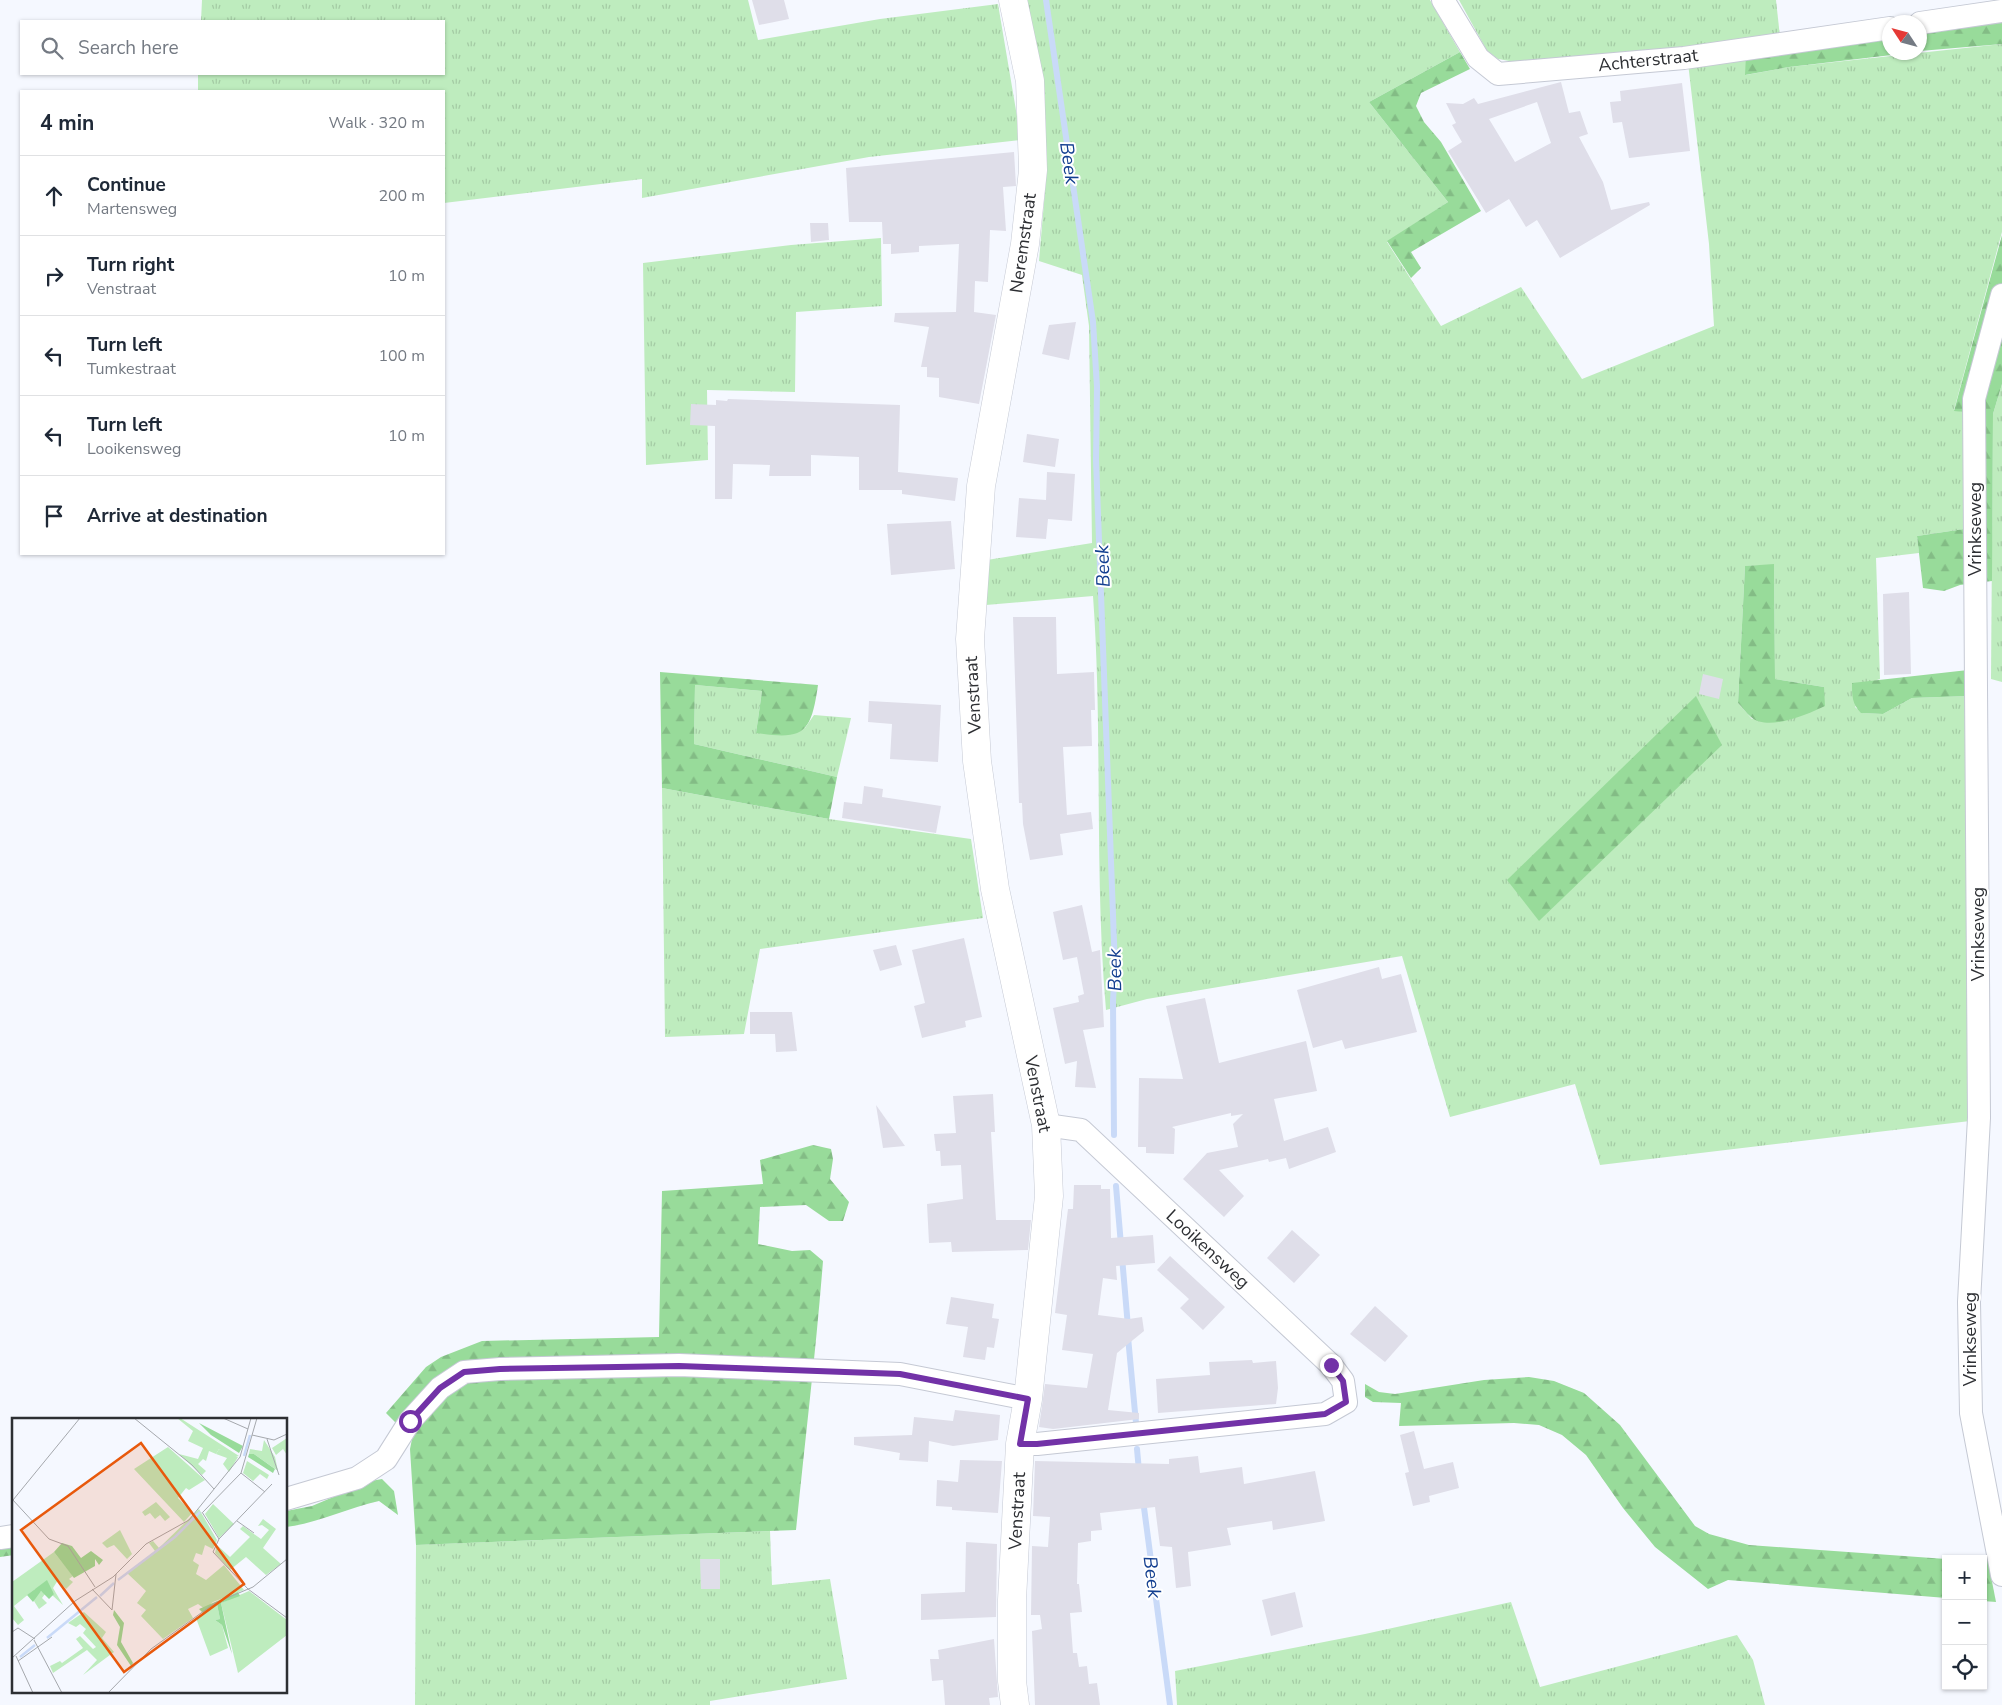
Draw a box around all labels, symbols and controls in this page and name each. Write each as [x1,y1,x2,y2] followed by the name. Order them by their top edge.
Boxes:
[1882,15,1927,60] north arrow
[20,20,445,75] search box
[38,34,66,62] icon: search
[78,35,179,61] text: Search here
[1597,43,1700,77] street label: Achterstraat
[40,109,94,137] text: 4 min
[329,112,425,134] text: Walk · 320 m
[1053,140,1085,187] water label: Beek
[87,172,166,198] text: Continue
[40,182,68,210] icon: ahead
[378,185,425,207] text: 200 m
[1004,191,1042,295] street label: Neremstraat
[87,198,177,220] text: Martensweg
[87,252,174,278] text: Turn right
[40,262,68,290] icon: right
[388,265,425,287] text: 10 m
[87,278,156,300] text: Venstraat
[87,332,162,358] text: Turn left
[40,342,68,370] icon: left
[378,345,425,367] text: 100 m
[87,358,176,380] text: Tumkestraat
[87,412,162,438] text: Turn left
[40,422,68,450] icon: left
[388,425,425,447] text: 10 m
[87,438,181,460] text: Looikensweg
[1963,482,1987,577] street label: Vrinkseweg
[40,502,68,530] icon: arrive
[87,503,268,529] text: Arrive at destination
[1089,544,1117,588] water label: Beek
[959,655,987,735] street label: Venstraat
[1966,887,1990,982] street label: Vrinkseweg
[1102,948,1128,991] water label: Beek
[1019,1053,1057,1135] street label: Venstraat
[1161,1204,1255,1294] street label: Looikensweg
[1958,1292,1982,1387] street label: Vrinkseweg
[1320,1354,1343,1377] route end
[399,1410,422,1433] route start
[12,1418,288,1692] inset map
[1003,1471,1031,1551] street label: Venstraat
[1137,1554,1168,1600] water label: Beek
[1942,1555,1987,1690] map controls
[1942,1555,1987,1600] button: +
[1942,1600,1987,1645] button: −
[1942,1645,1987,1690] button: locate

